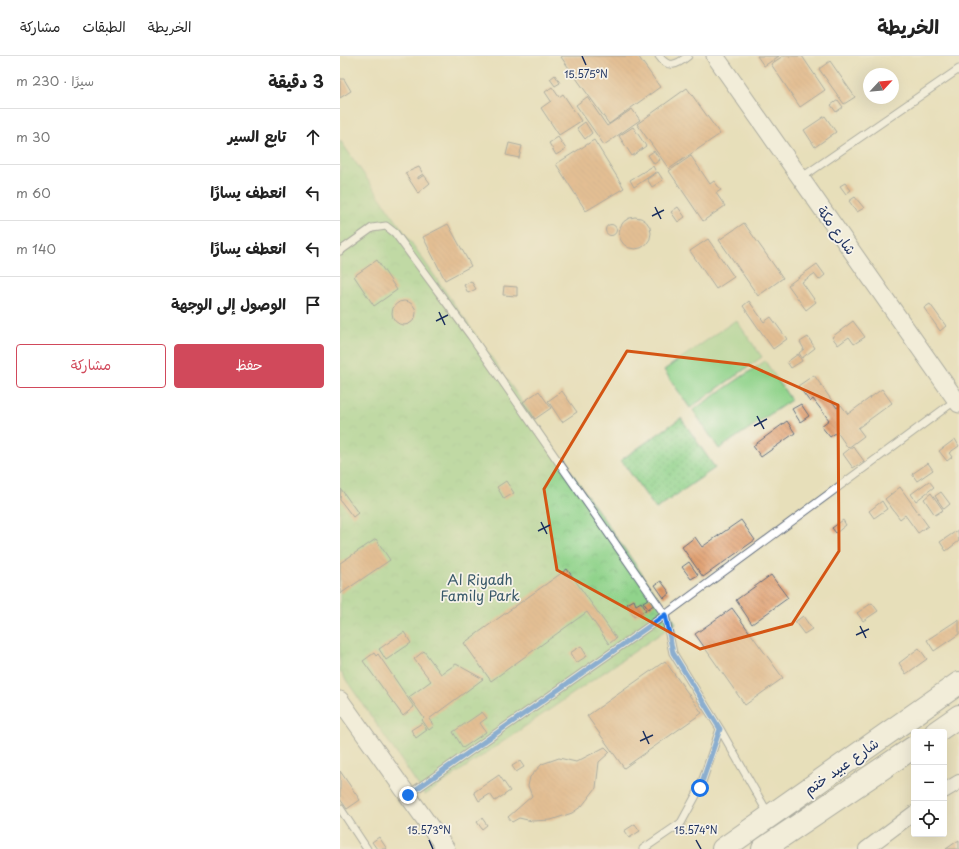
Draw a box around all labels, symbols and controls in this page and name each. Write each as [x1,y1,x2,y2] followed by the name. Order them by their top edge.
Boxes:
[877,12,939,40] text: الخريطة
[20,16,60,37] text: مشاركة
[82,16,126,37] text: الطبقات
[148,16,191,37] text: الخريطة
[564,66,608,81] text: 15.575°N
[268,68,324,94] text: 3 دقيقة
[863,68,899,104] north arrow
[16,71,94,90] text: سيرًا · 230 m
[228,124,286,147] text: تابع السير
[302,126,324,148] icon: ahead
[16,127,50,146] text: 30 m
[210,180,286,203] text: انعطف يسارًا
[302,182,324,204] icon: left
[16,183,51,202] text: 60 m
[812,201,862,259] street label: شارع مكة
[210,236,286,259] text: انعطف يسارًا
[302,238,324,260] icon: left
[16,239,56,258] text: 140 m
[171,292,286,315] text: الوصول إلى الوجهة
[302,294,324,316] icon: arrive
[16,344,166,388] button: مشاركة
[174,344,324,388] button: حفظ
[440,569,520,606] park label: Al Riyadh Family Park
[911,729,947,837] map controls
[911,729,947,765] button: +
[799,732,883,800] street label: شارع عبيد ختم
[911,765,947,801] button: −
[691,779,709,797] route start
[399,786,417,804] route end
[911,801,947,837] button: locate
[407,822,451,837] text: 15.573°N
[674,822,718,837] text: 15.574°N

